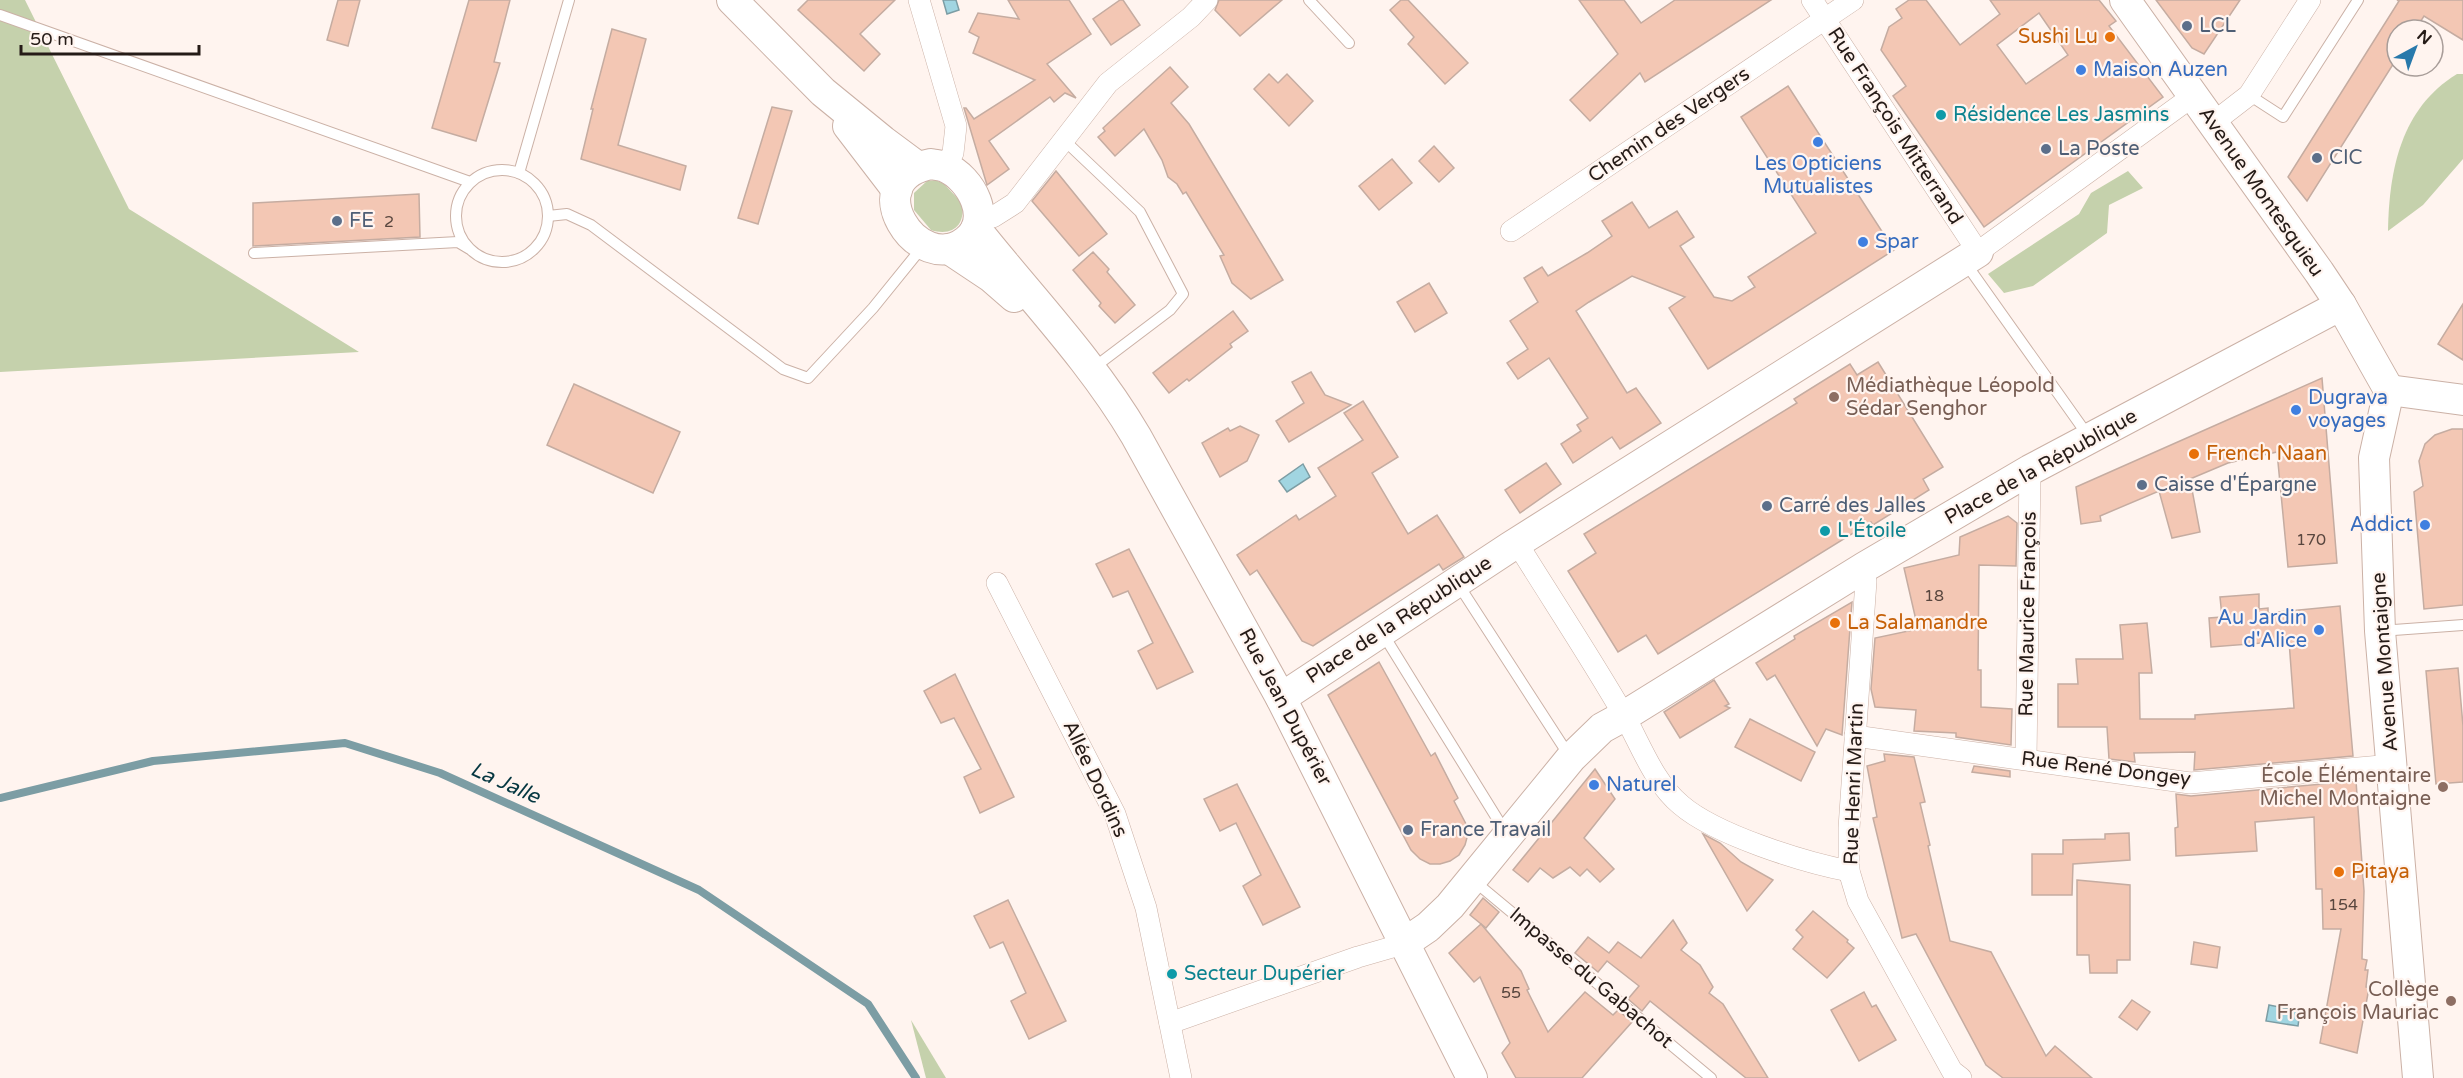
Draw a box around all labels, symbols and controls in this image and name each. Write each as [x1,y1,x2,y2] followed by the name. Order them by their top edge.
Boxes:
[2199,14,2236,38] place label: LCL
[21,18,200,56] scale bar
[2385,18,2445,78] north arrow
[2180,19,2194,33] marker: LCL
[1822,23,1968,229] street label: Rue François Mitterrand
[2018,25,2098,49] place label: Sushi Lu
[2413,26,2436,49] text: N
[30,28,74,50] text: 50 m
[2103,30,2117,44] marker: Sushi Lu
[2093,58,2228,82] place label: Maison Auzen
[1584,62,1754,188] street label: Chemin des Vergers
[2074,63,2088,77] marker: Maison Auzen
[1953,103,2169,127] place label: Résidence Les Jasmins
[2193,103,2329,281] street label: Avenue Montesquieu
[1934,108,1948,122] marker: Résidence Les Jasmins
[1811,135,1825,149] marker: Les Opticiens Mutualistes
[2058,137,2140,161] place label: La Poste
[2039,142,2053,156] marker: La Poste
[2329,146,2363,170] place label: CIC
[2310,151,2324,165] marker: CIC
[1754,152,1882,199] place label: Les Opticiens Mutualistes
[349,209,374,233] place label: FE
[384,212,394,232] house number: 2
[330,214,344,228] marker: FE
[1875,230,1919,254] place label: Spar
[1856,235,1870,249] marker: Spar
[1846,374,2055,421] place label: Médiathèque Léopold Sédar Senghor
[2308,386,2388,433] place label: Dugrava voyages
[1827,390,1841,404] marker: Médiathèque Léopold Sédar Senghor
[2289,403,2303,417] marker: Dugrava voyages
[1941,404,2141,530] street label: Place de la République
[2206,442,2327,466] place label: French Naan
[2187,447,2201,461] marker: French Naan
[2154,472,2317,497] place label: Caisse d'Épargne
[2135,478,2149,492] marker: Caisse d'Épargne
[1779,494,1926,518] place label: Carré des Jalles
[1760,499,1774,513] marker: Carré des Jalles
[2014,511,2042,717] street label: Rue Maurice François
[2350,513,2413,537] place label: Addict
[1837,518,1906,543] place label: L'Étoile
[2418,518,2432,532] marker: Addict
[1818,524,1832,538] marker: L'Étoile
[2296,530,2326,550] house number: 170
[1302,551,1496,689] street label: Place de la République
[2367,571,2403,753] street label: Avenue Montaigne
[1924,586,1944,606] house number: 18
[2217,606,2307,653] place label: Au Jardin d'Alice
[1847,611,1988,635] place label: La Salamandre
[1828,616,1842,630] marker: La Salamandre
[2312,623,2326,637] marker: Au Jardin d'Alice
[1233,624,1337,790] street label: Rue Jean Dupérier
[1839,703,1869,865] street label: Rue Henri Martin
[1057,717,1133,841] street label: Allée Dordins
[2020,747,2192,791] street label: Rue René Dongey
[466,757,545,810] water label: La Jalle
[2259,763,2431,811] place label: École Élémentaire Michel Montaigne
[1606,773,1677,797] place label: Naturel
[1587,778,1601,792] marker: Naturel
[2436,780,2450,794] marker: École Élémentaire Michel Montaigne
[1420,818,1551,842] place label: France Travail
[1401,823,1415,837] marker: France Travail
[2351,860,2410,884] place label: Pitaya
[2332,865,2346,879] marker: Pitaya
[2328,895,2358,915] house number: 154
[1504,903,1678,1054] street label: Impasse du Gabachot
[1184,962,1345,986] place label: Secteur Dupérier
[1165,967,1179,981] marker: Secteur Dupérier
[2277,978,2439,1025] place label: Collège François Mauriac
[1501,983,1521,1003] house number: 55
[2444,994,2458,1008] marker: Collège François Mauriac

